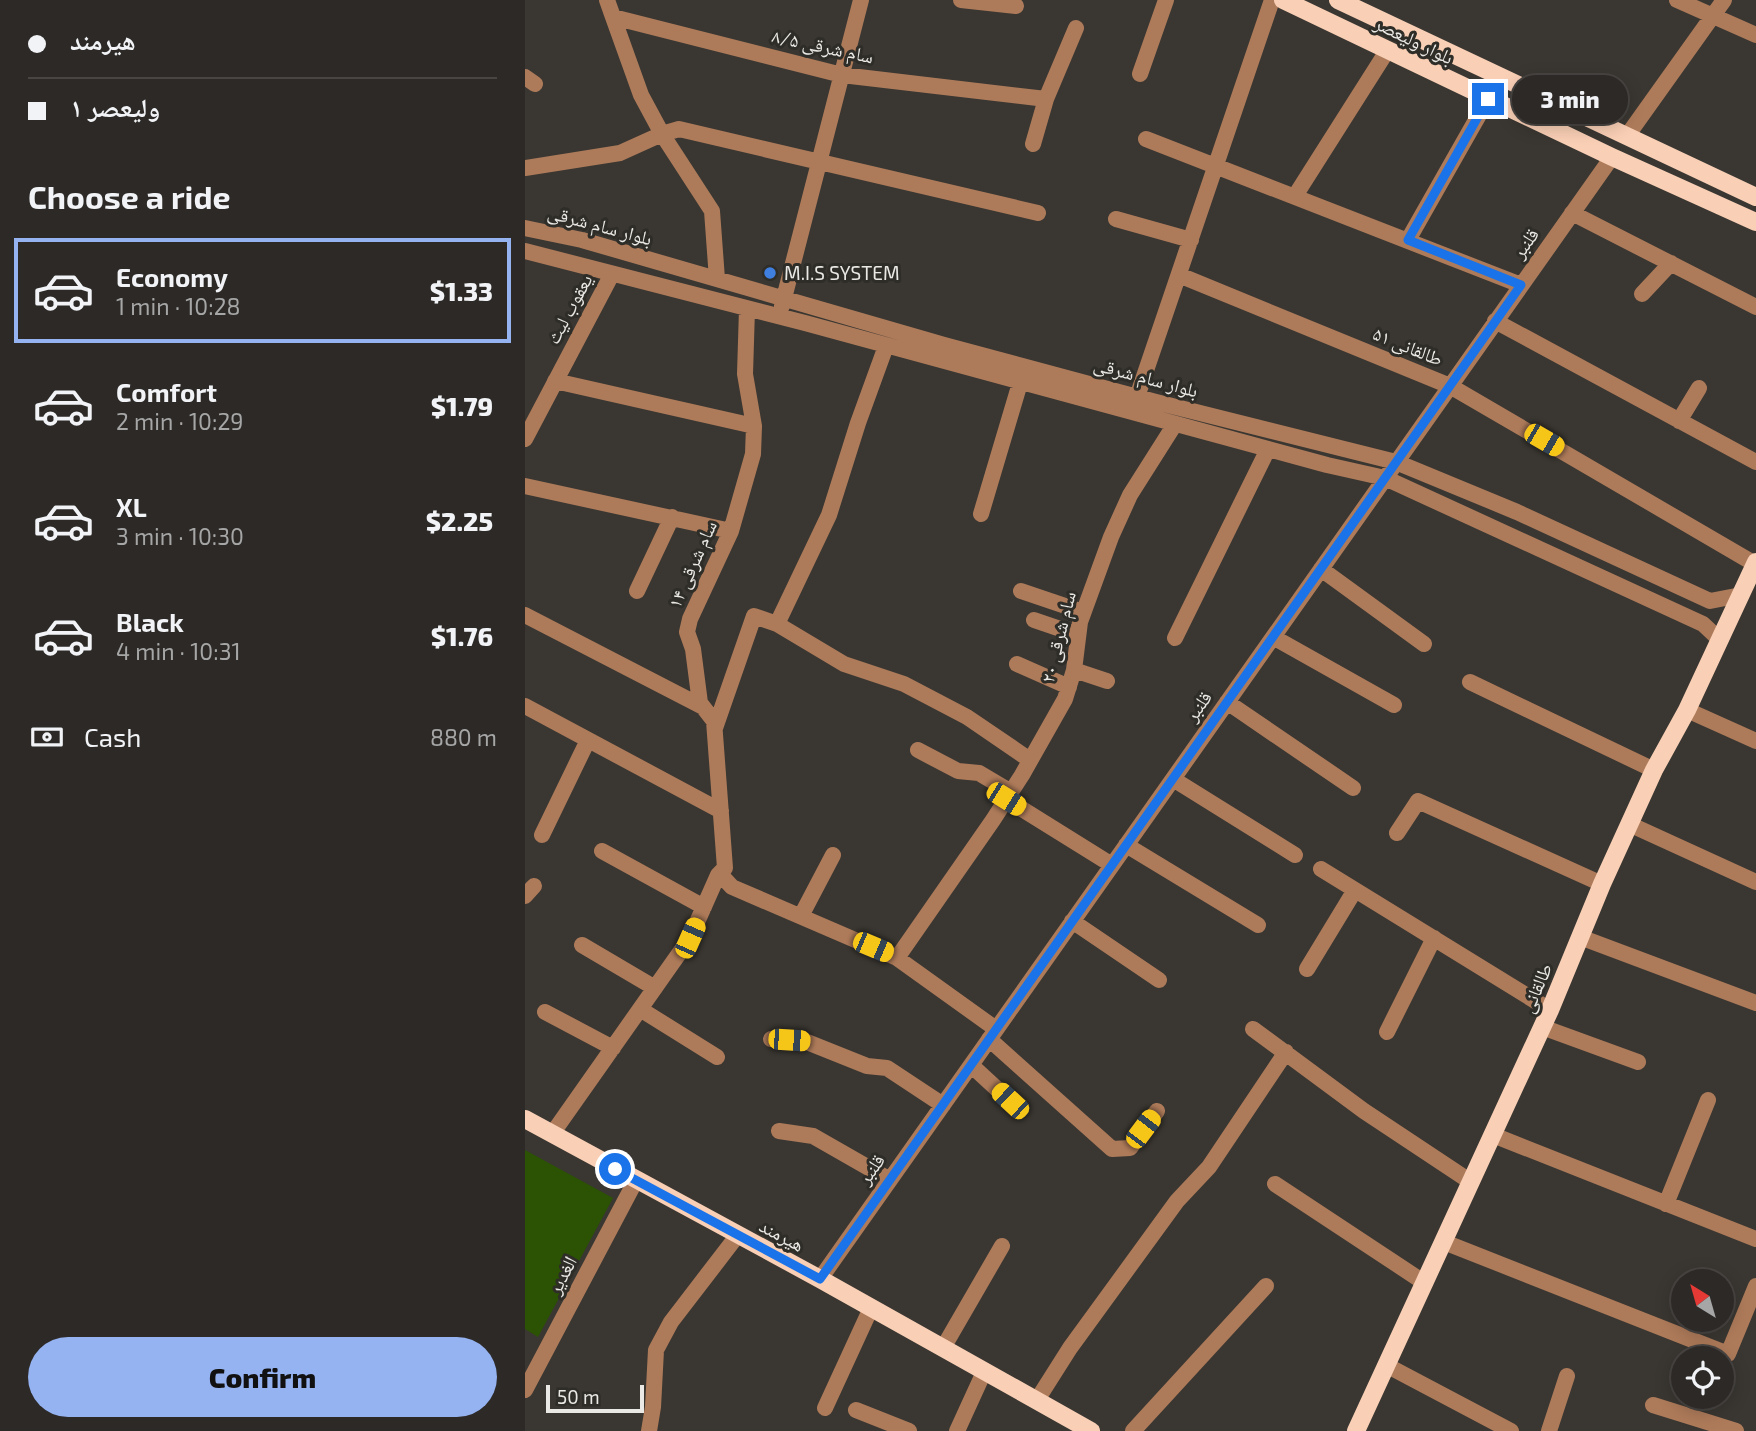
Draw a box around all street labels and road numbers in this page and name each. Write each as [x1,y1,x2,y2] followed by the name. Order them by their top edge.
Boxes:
[1370,10,1457,69] street label: بلوار ولیعصر
[770,24,876,70] street label: سام شرقی ۸/۵
[545,200,655,252] street label: بلوار سام شرقی
[1506,223,1544,264] street label: قلنبر
[541,270,597,348] street label: یعقوب لیث
[1370,321,1446,371] street label: طالقانی ۵۱
[1091,352,1201,404] street label: بلوار سام شرقی
[662,516,724,612] street label: سام شرقی ۱۴
[1035,589,1083,686] street label: سام شرقی ۲۰
[1179,686,1217,727] street label: قلنبر
[1515,959,1557,1017] street label: طالقانی
[852,1149,890,1190] street label: قلنبر
[755,1213,809,1257] street label: هیرمند
[542,1252,582,1299] street label: الغدیر

